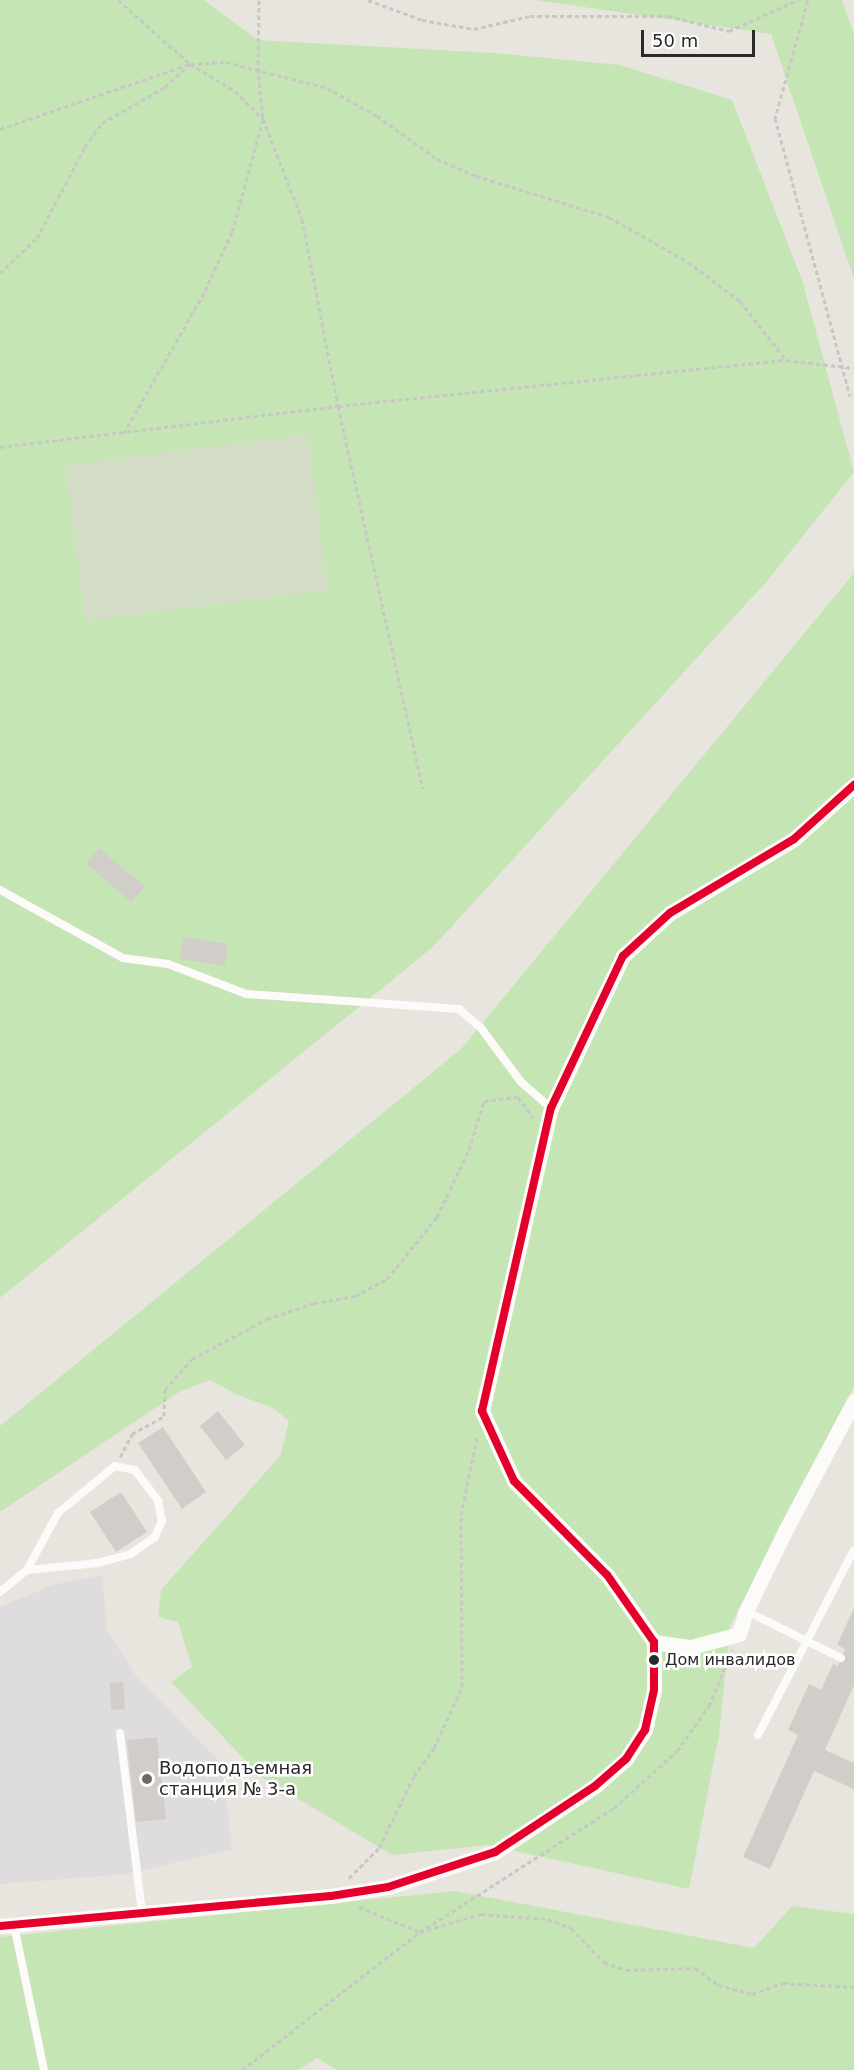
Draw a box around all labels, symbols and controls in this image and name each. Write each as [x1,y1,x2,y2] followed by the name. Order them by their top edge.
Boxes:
[644,18,758,56] scale bar
[652,30,698,51] text: 50 m
[665,1650,795,1670] place label: Дом инвалидов
[648,1654,660,1666] marker: Дом инвалидов
[159,1758,312,1800] place label: Водоподъемная станция № 3-а
[140,1772,154,1786] marker: Водоподъемная станция № 3-а

